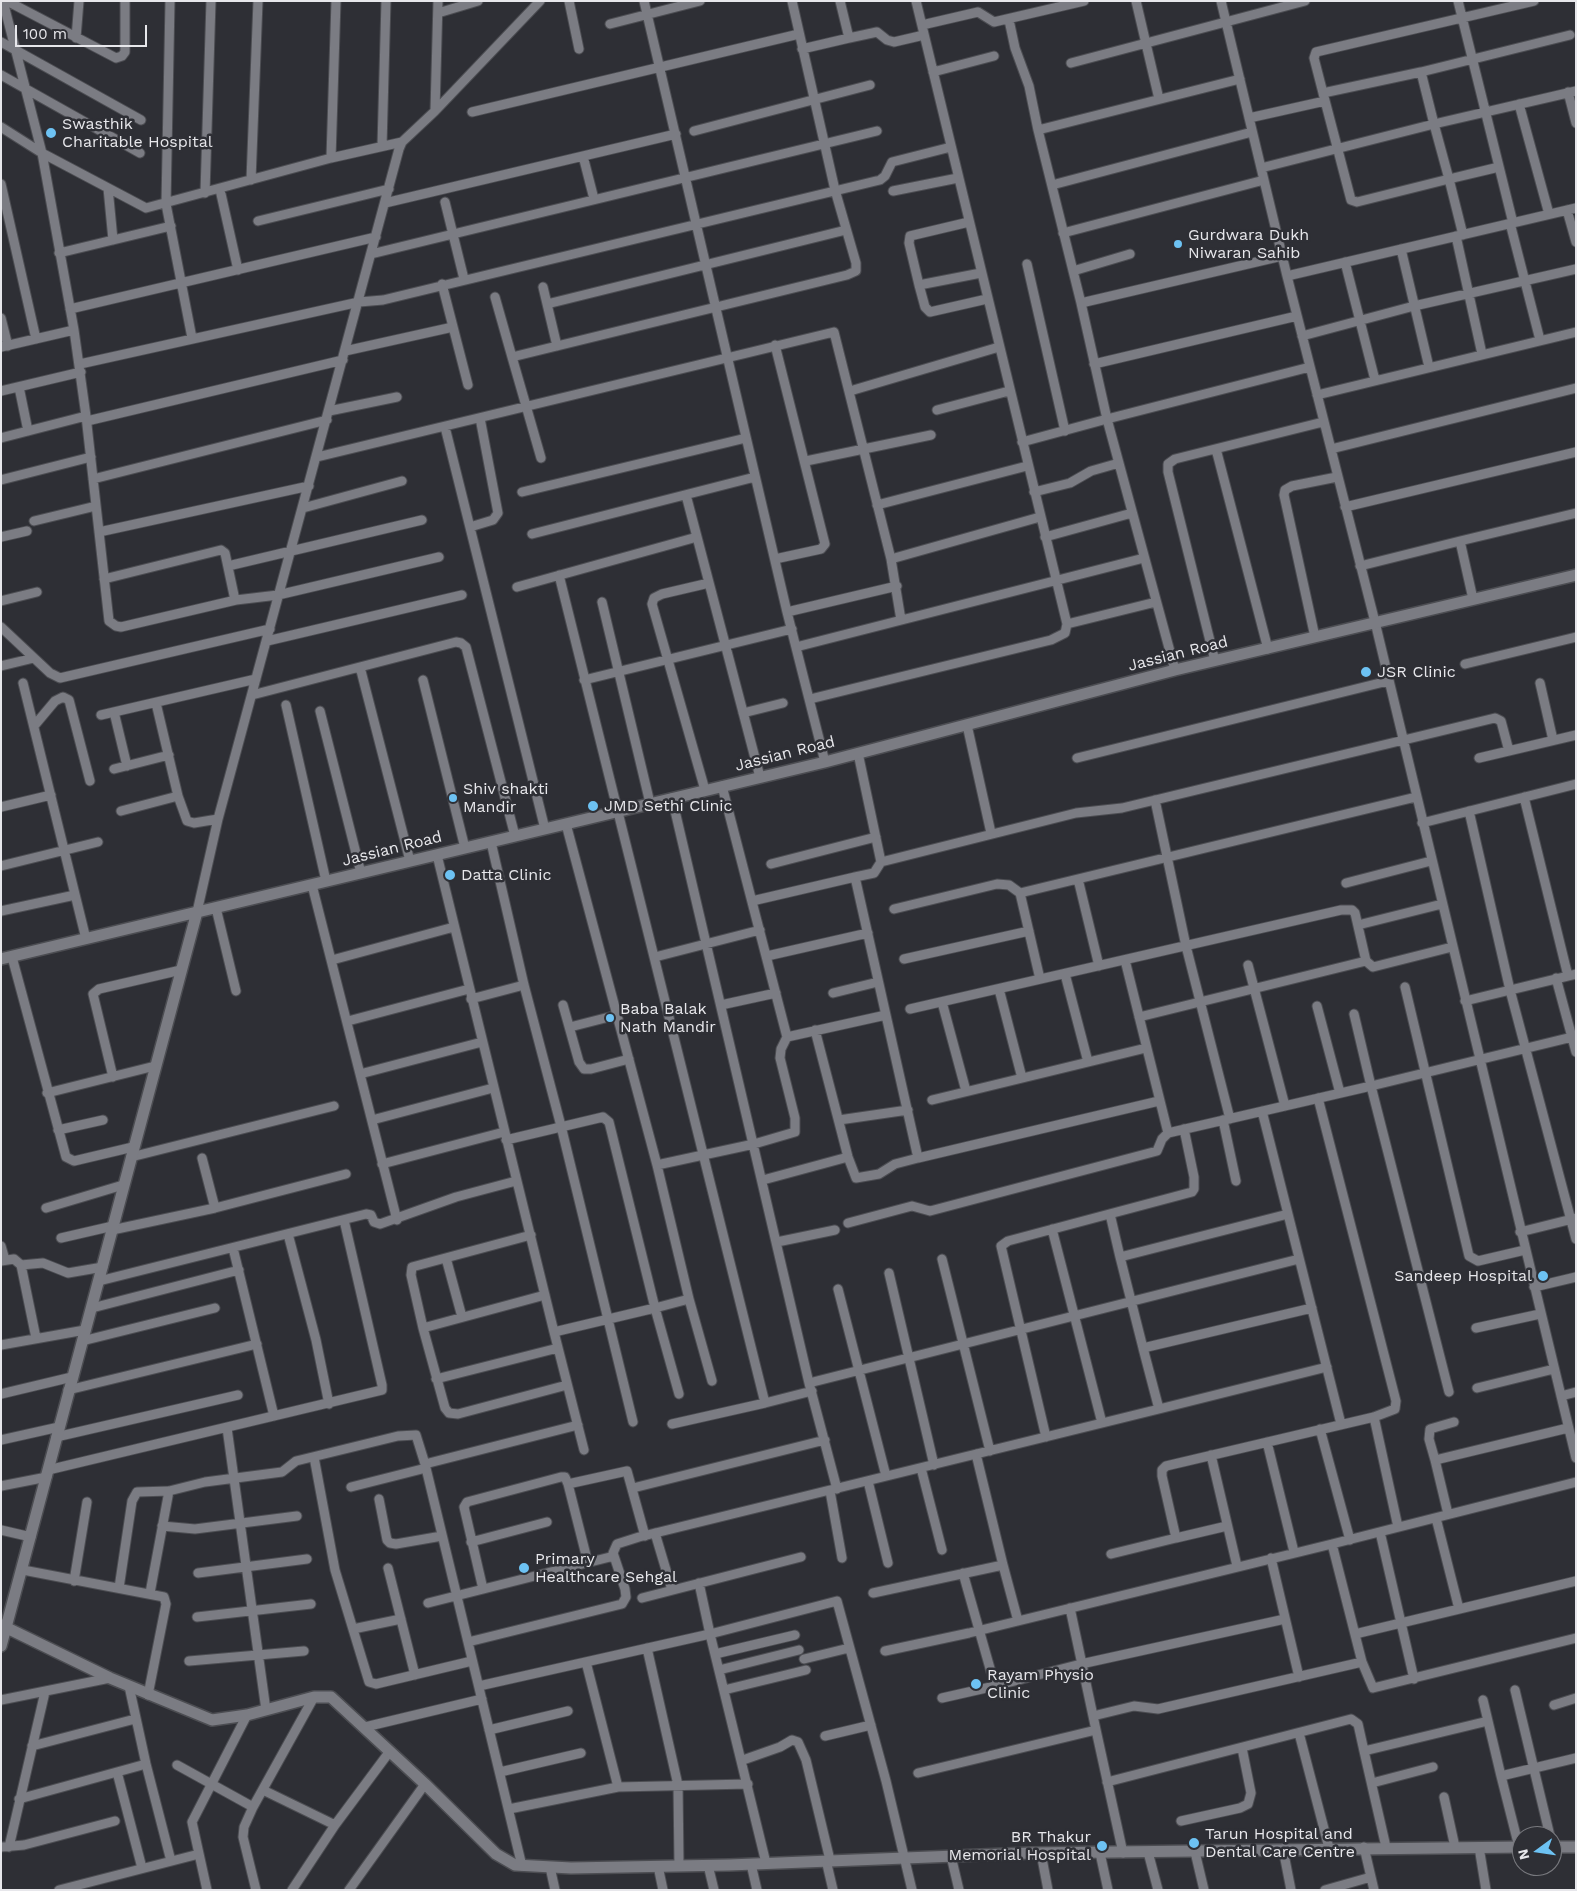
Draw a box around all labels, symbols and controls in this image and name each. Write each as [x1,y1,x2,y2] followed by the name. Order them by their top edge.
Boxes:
[18,15,150,47] scale bar
[23,25,67,43] text: 100 m
[62,114,213,152] place label: Swasthik Charitable Hospital
[44,126,58,140] marker: Swasthik Charitable Hospital
[1188,225,1309,263] place label: Gurdwara Dukh Niwaran Sahib
[1172,238,1184,250] marker: Gurdwara Dukh Niwaran Sahib
[1126,632,1230,676] street label: Jassian Road
[1377,662,1456,682] place label: JSR Clinic
[1359,665,1373,679] marker: JSR Clinic
[733,732,837,776] street label: Jassian Road
[463,779,549,817] place label: Shiv shakti Mandir
[447,792,459,804] marker: Shiv shakti Mandir
[604,796,733,816] place label: JMD Sethi Clinic
[586,799,600,813] marker: JMD Sethi Clinic
[340,827,444,871] street label: Jassian Road
[461,865,551,885] place label: Datta Clinic
[443,868,457,882] marker: Datta Clinic
[620,999,716,1037] place label: Baba Balak Nath Mandir
[604,1012,616,1024] marker: Baba Balak Nath Mandir
[1394,1266,1532,1286] place label: Sandeep Hospital
[1536,1269,1550,1283] marker: Sandeep Hospital
[535,1549,677,1587] place label: Primary Healthcare Sehgal
[517,1561,531,1575] marker: Primary Healthcare Sehgal
[987,1665,1094,1703] place label: Rayam Physio Clinic
[969,1677,983,1691] marker: Rayam Physio Clinic
[1205,1824,1355,1862] place label: Tarun Hospital and Dental Care Centre
[1512,1826,1562,1876] north arrow
[949,1827,1091,1865] place label: BR Thakur Memorial Hospital
[1187,1836,1201,1850] marker: Tarun Hospital and Dental Care Centre
[1095,1839,1109,1853] marker: BR Thakur Memorial Hospital
[1514,1847,1532,1861] text: N

